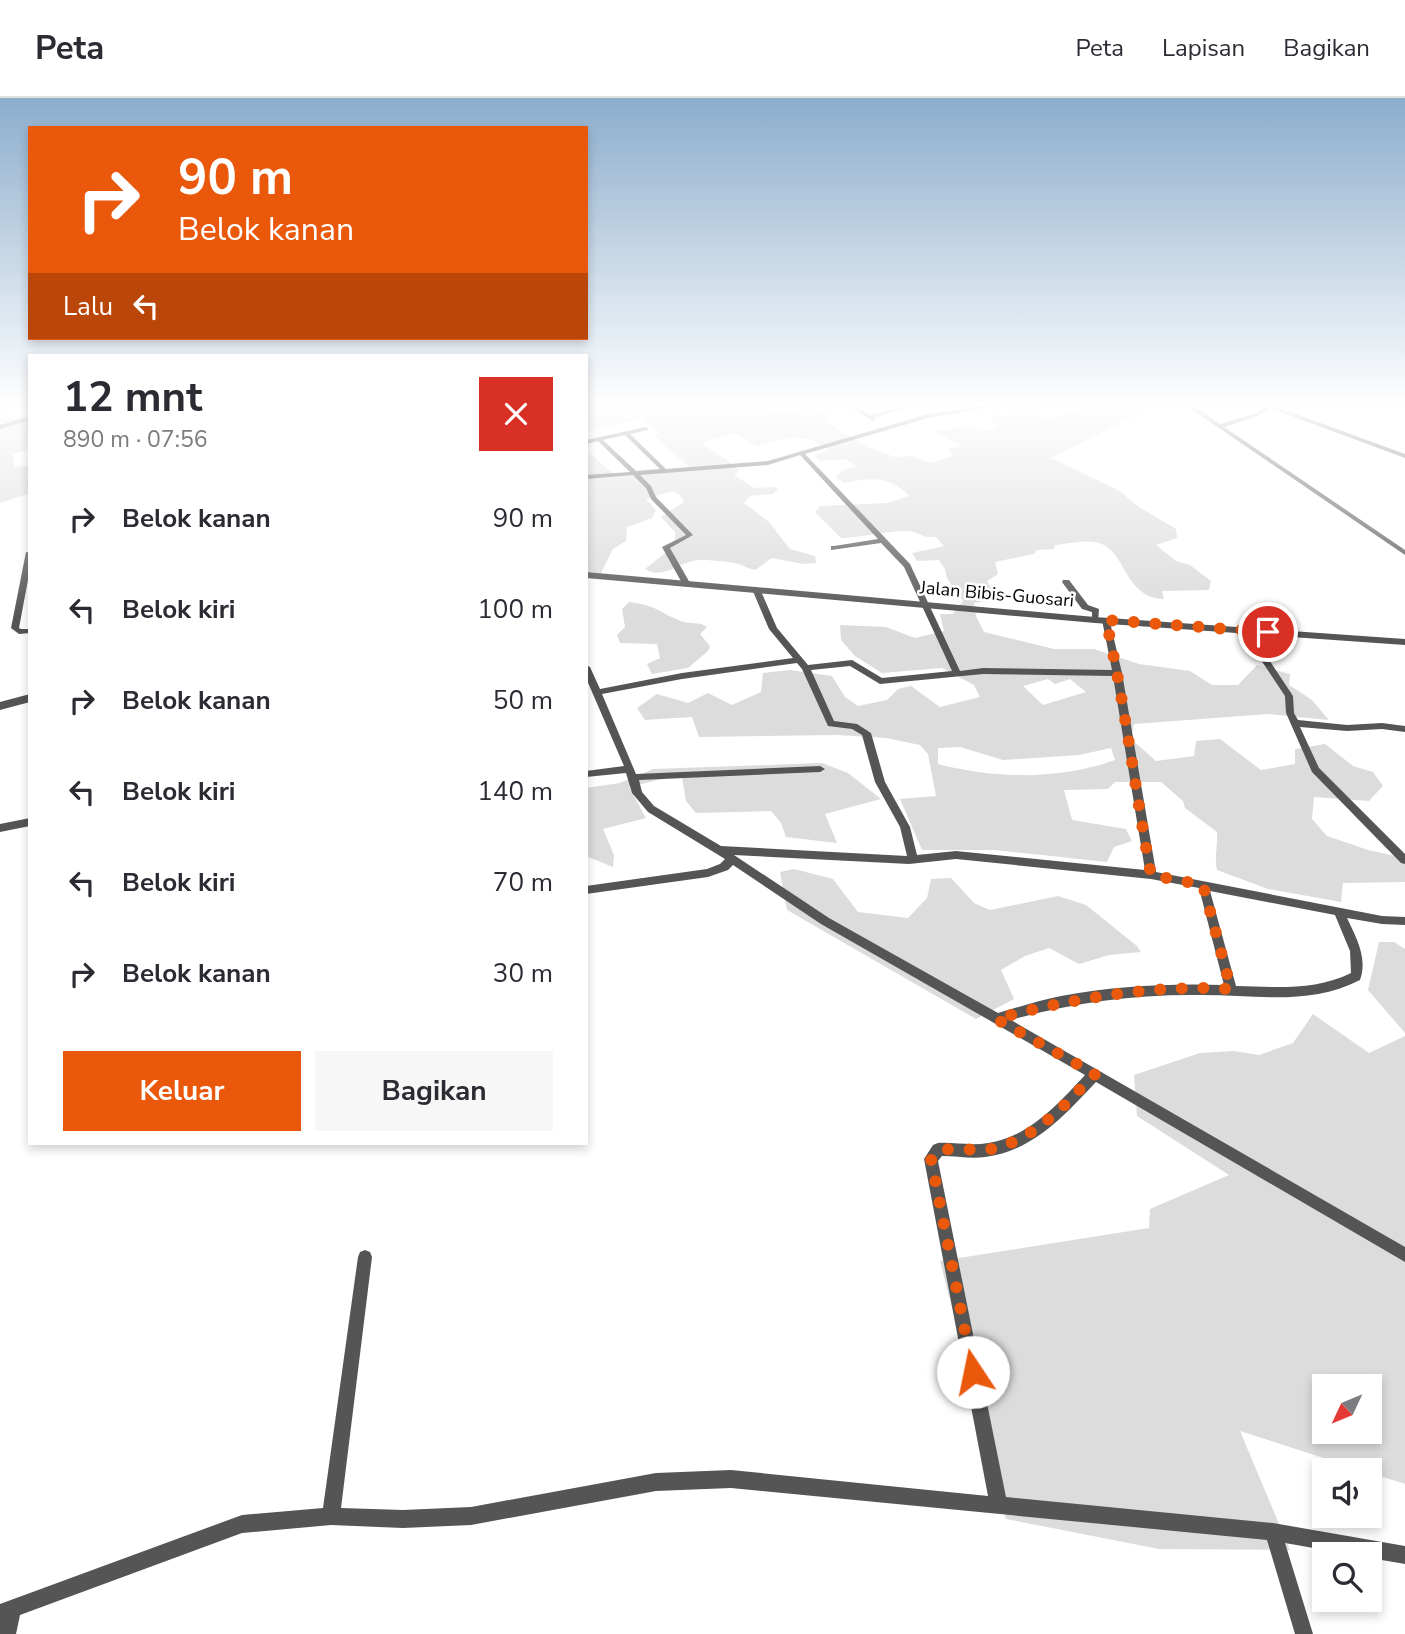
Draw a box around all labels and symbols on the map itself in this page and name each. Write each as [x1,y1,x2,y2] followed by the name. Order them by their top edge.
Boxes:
[918,575,1075,613] street label: Jalan Bibis-Guosari
[1238,602,1298,662] pin
[936,1335,1010,1409] position arrow
[1312,1374,1382,1444] north arrow

